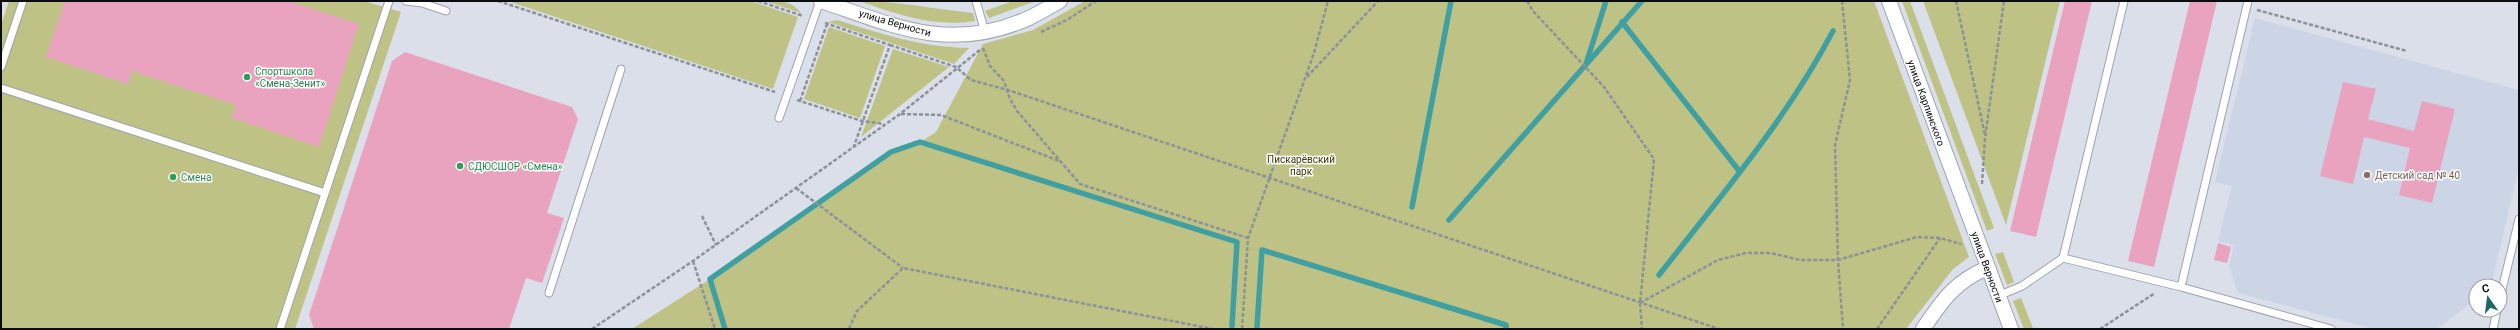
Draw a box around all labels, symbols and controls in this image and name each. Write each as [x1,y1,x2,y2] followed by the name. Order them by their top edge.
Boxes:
[858,7,932,39] street label: улица Верности
[1905,58,1947,148] street label: улица Карпинского
[255,66,325,89] place label: Спортшкола «Смена-Зенит»
[242,72,252,82] marker: Спортшкола «Смена-Зенит»
[1267,154,1335,177] park label: Пискарёвский парк
[455,161,465,171] marker: СДЮСШОР «Смена»
[468,161,563,172] place label: СДЮСШОР «Смена»
[2362,170,2372,180] marker: Детский сад № 40
[2375,170,2460,181] place label: Детский сад № 40
[168,172,178,182] marker: Смена
[181,172,211,183] place label: Смена
[1969,230,2005,304] street label: улица Верности
[2468,278,2508,318] north arrow
[2481,282,2491,296] text: С

